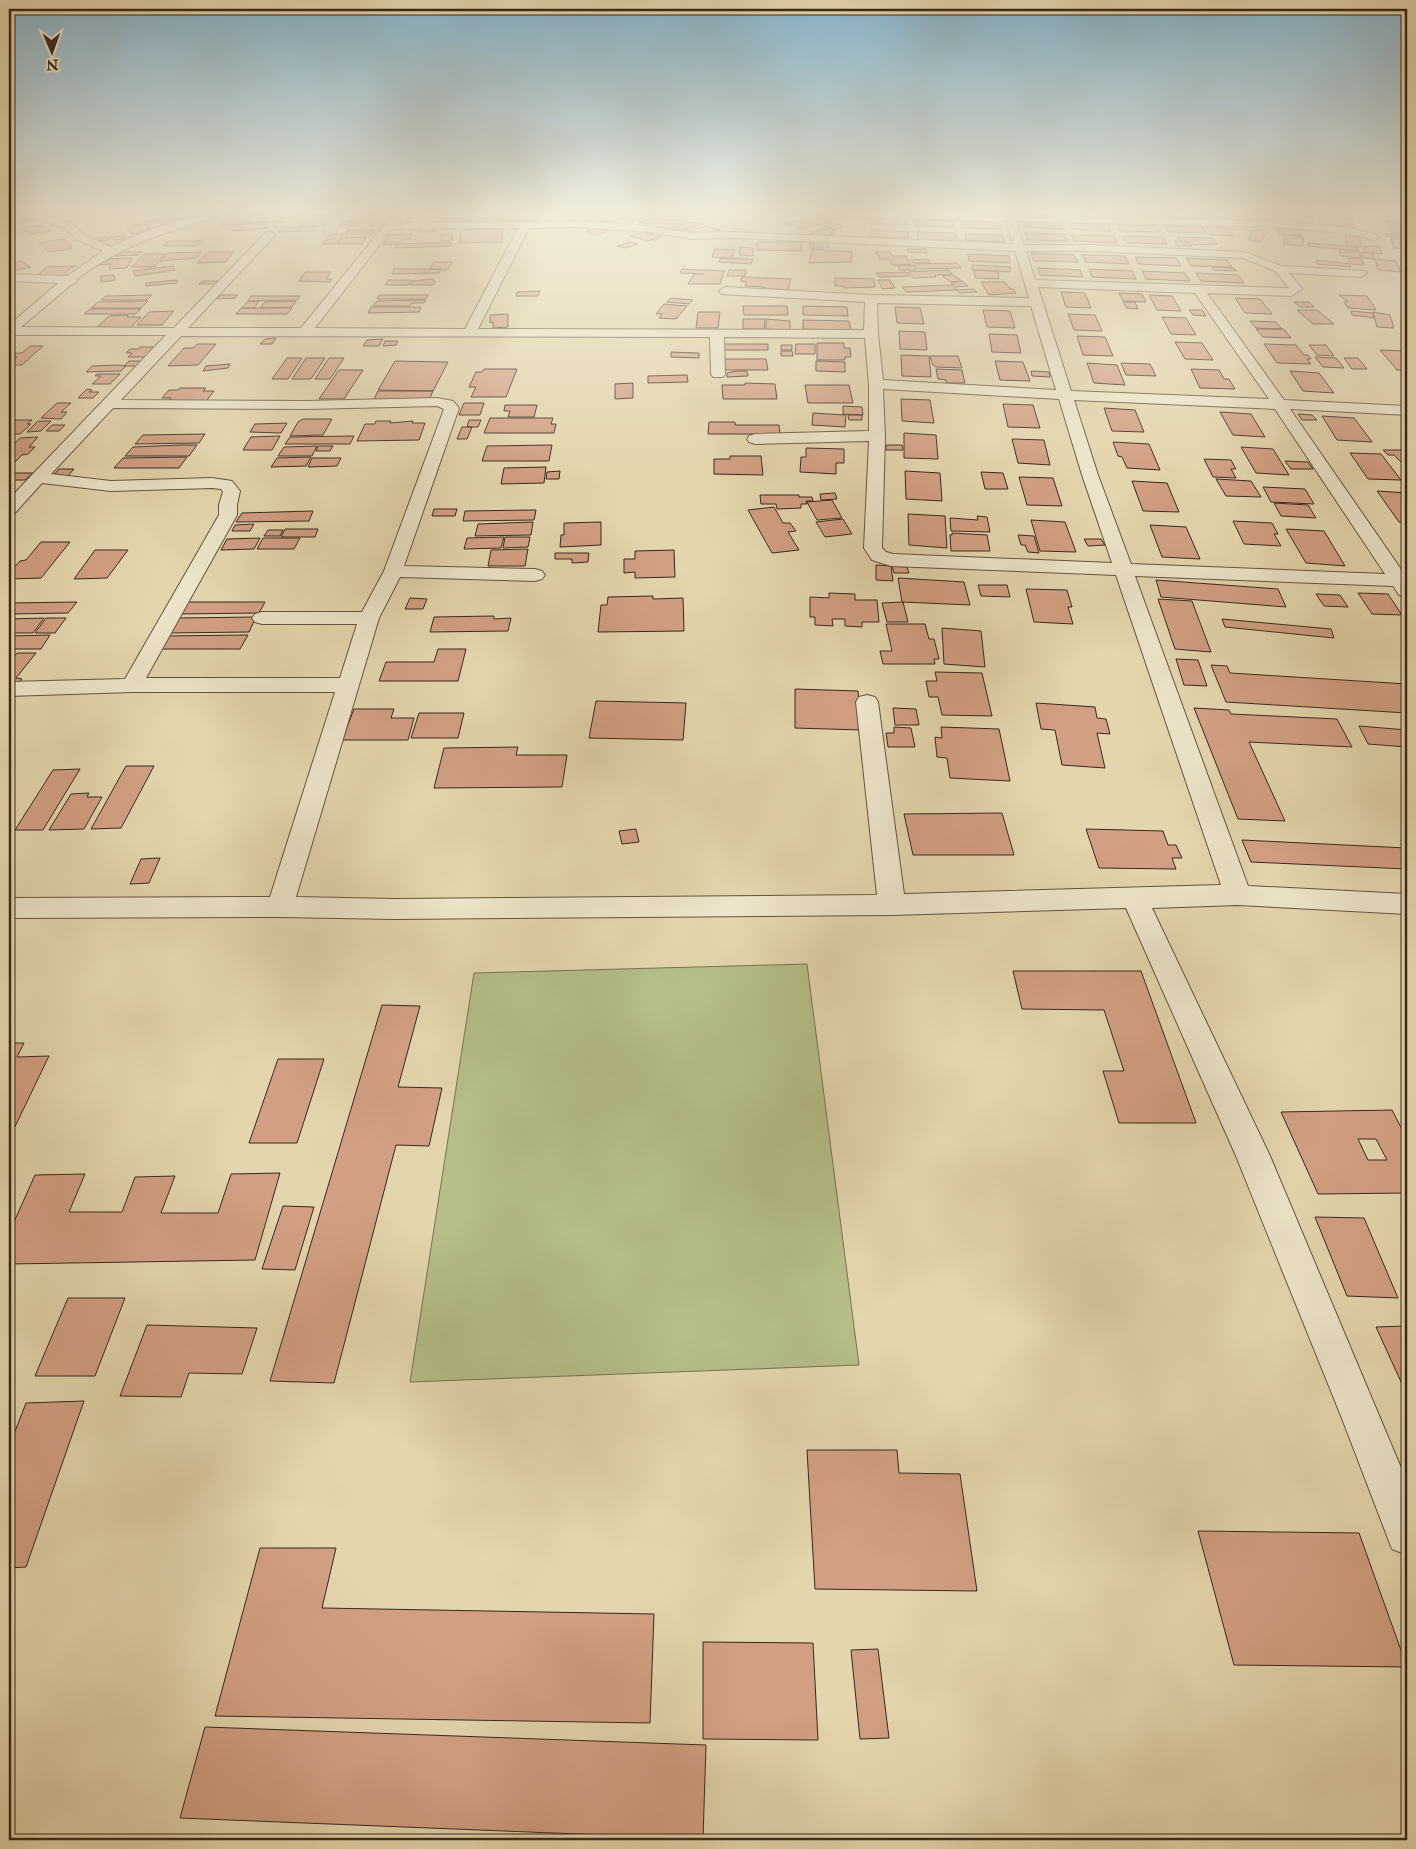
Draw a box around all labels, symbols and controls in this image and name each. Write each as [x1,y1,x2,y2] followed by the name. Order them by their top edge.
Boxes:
[28,28,78,78] north arrow
[45,56,60,73] text: N

